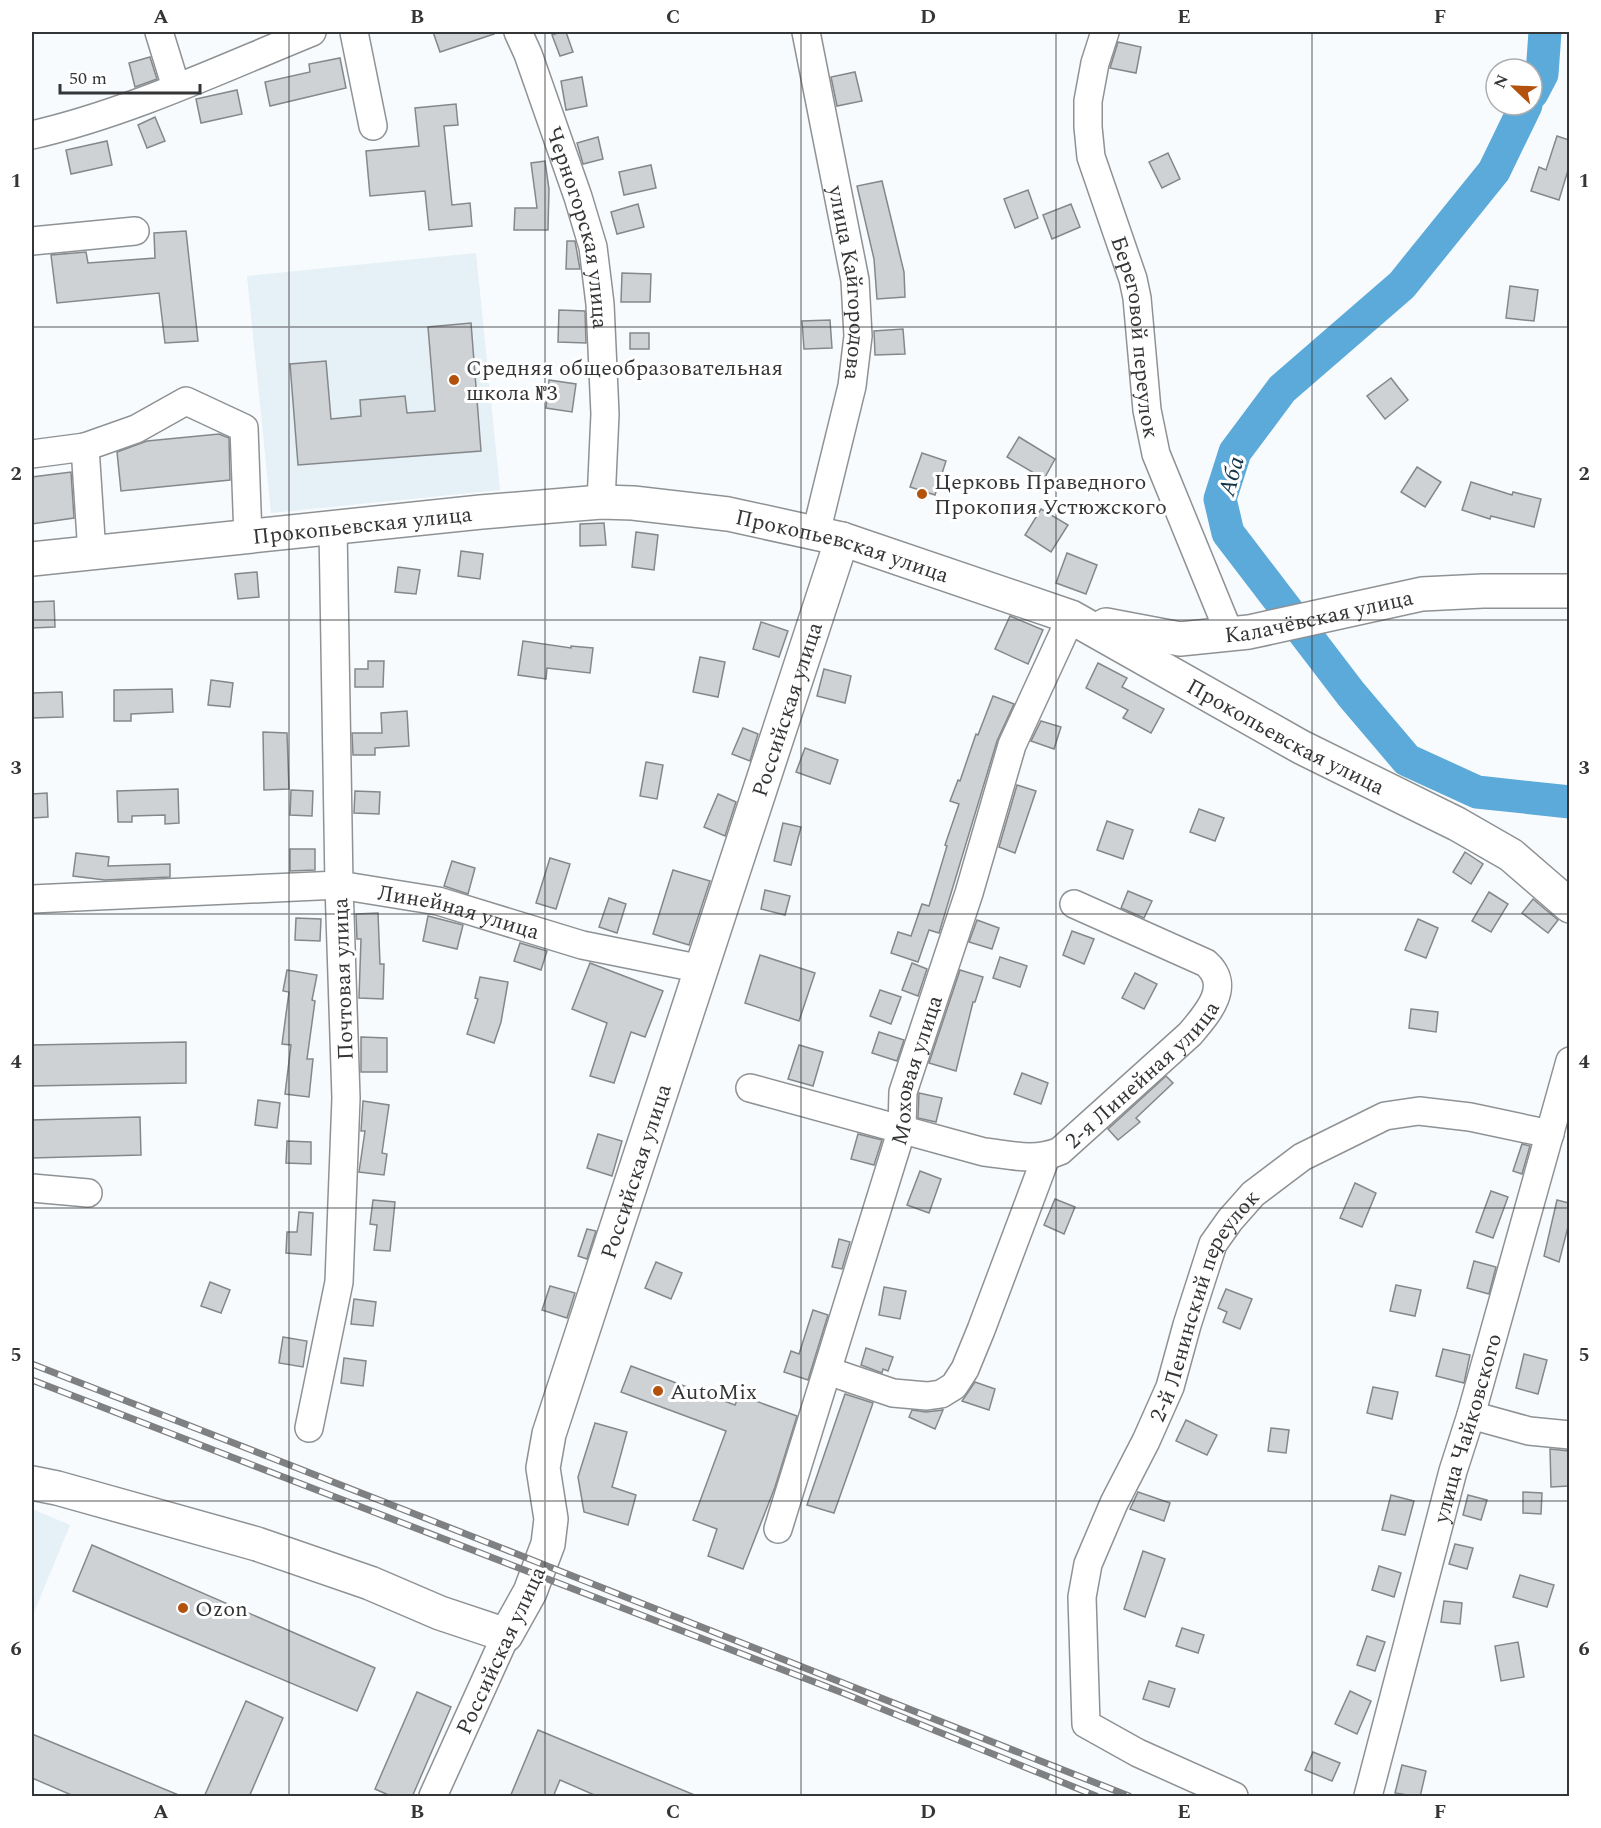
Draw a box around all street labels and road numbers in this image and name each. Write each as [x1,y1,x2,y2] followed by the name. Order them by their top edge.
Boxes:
[537,122,616,330] street label: Черногорская улица
[819,182,873,382] street label: улица Кайгородова
[1101,231,1167,442] street label: Береговой переулок
[251,498,474,554] street label: Прокопьевская улица
[732,501,953,592] street label: Прокопьевская улица
[1223,581,1417,652] street label: Калачёвская улица
[744,618,832,801] street label: Российская улица
[1180,671,1390,804] street label: Прокопьевская улица
[375,876,544,949] street label: Линейная улица
[324,897,363,1061] street label: Почтовая улица
[883,991,952,1150] street label: Моховая улица
[1058,995,1229,1157] street label: 2-я Линейная улица
[592,1079,681,1263] street label: Российская улица
[1141,1183,1268,1428] street label: 2-й Ленинский переулок
[1425,1330,1511,1528] street label: улица Чайковского
[448,1561,555,1740] street label: Российская улица

